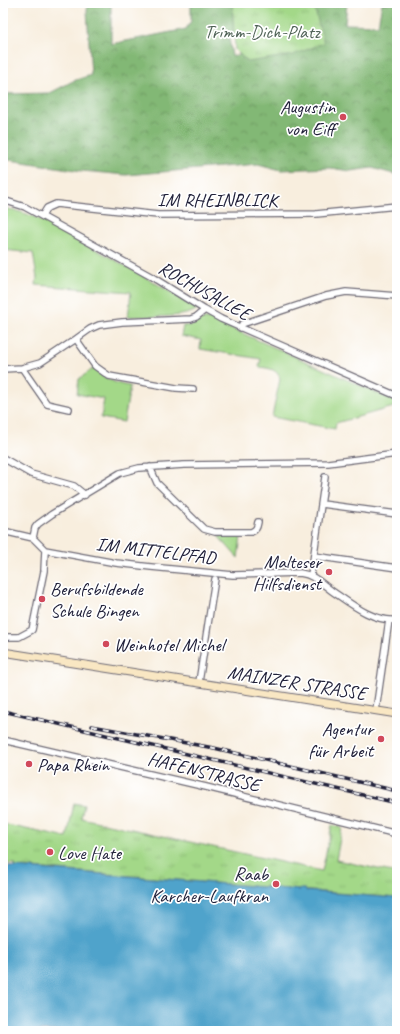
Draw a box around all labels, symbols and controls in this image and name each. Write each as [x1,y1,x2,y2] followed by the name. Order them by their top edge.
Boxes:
[204,20,321,44] park label: Trimm-Dich-Platz
[280,95,339,141] place label: Augustin von Eiff
[338,112,348,122] marker: Augustin von Eiff
[157,188,280,212] street label: IM RHEINBLICK
[154,256,257,327] street label: ROCHUSALLEE
[95,532,219,570] street label: IM MITTELPFAD
[253,550,323,596] place label: Malteser Hilfsdienst
[324,567,334,577] marker: Malteser Hilfsdienst
[50,577,145,623] place label: Berufsbildende Schule Bingen
[37,594,47,604] marker: Berufsbildende Schule Bingen
[114,633,228,657] place label: Weinhotel Michel
[101,639,111,649] marker: Weinhotel Michel
[226,660,370,706] street label: MAINZER STRASSE
[308,717,375,763] place label: Agentur für Arbeit
[376,734,386,744] marker: Agentur für Arbeit
[145,746,265,798] street label: HAFENSTRASSE
[37,753,111,777] place label: Papa Rhein
[24,759,34,769] marker: Papa Rhein
[58,841,123,865] place label: Love Hate
[45,847,55,857] marker: Love Hate
[151,862,270,908] place label: Raab Karcher-Laufkran
[271,879,281,889] marker: Raab Karcher-Laufkran

